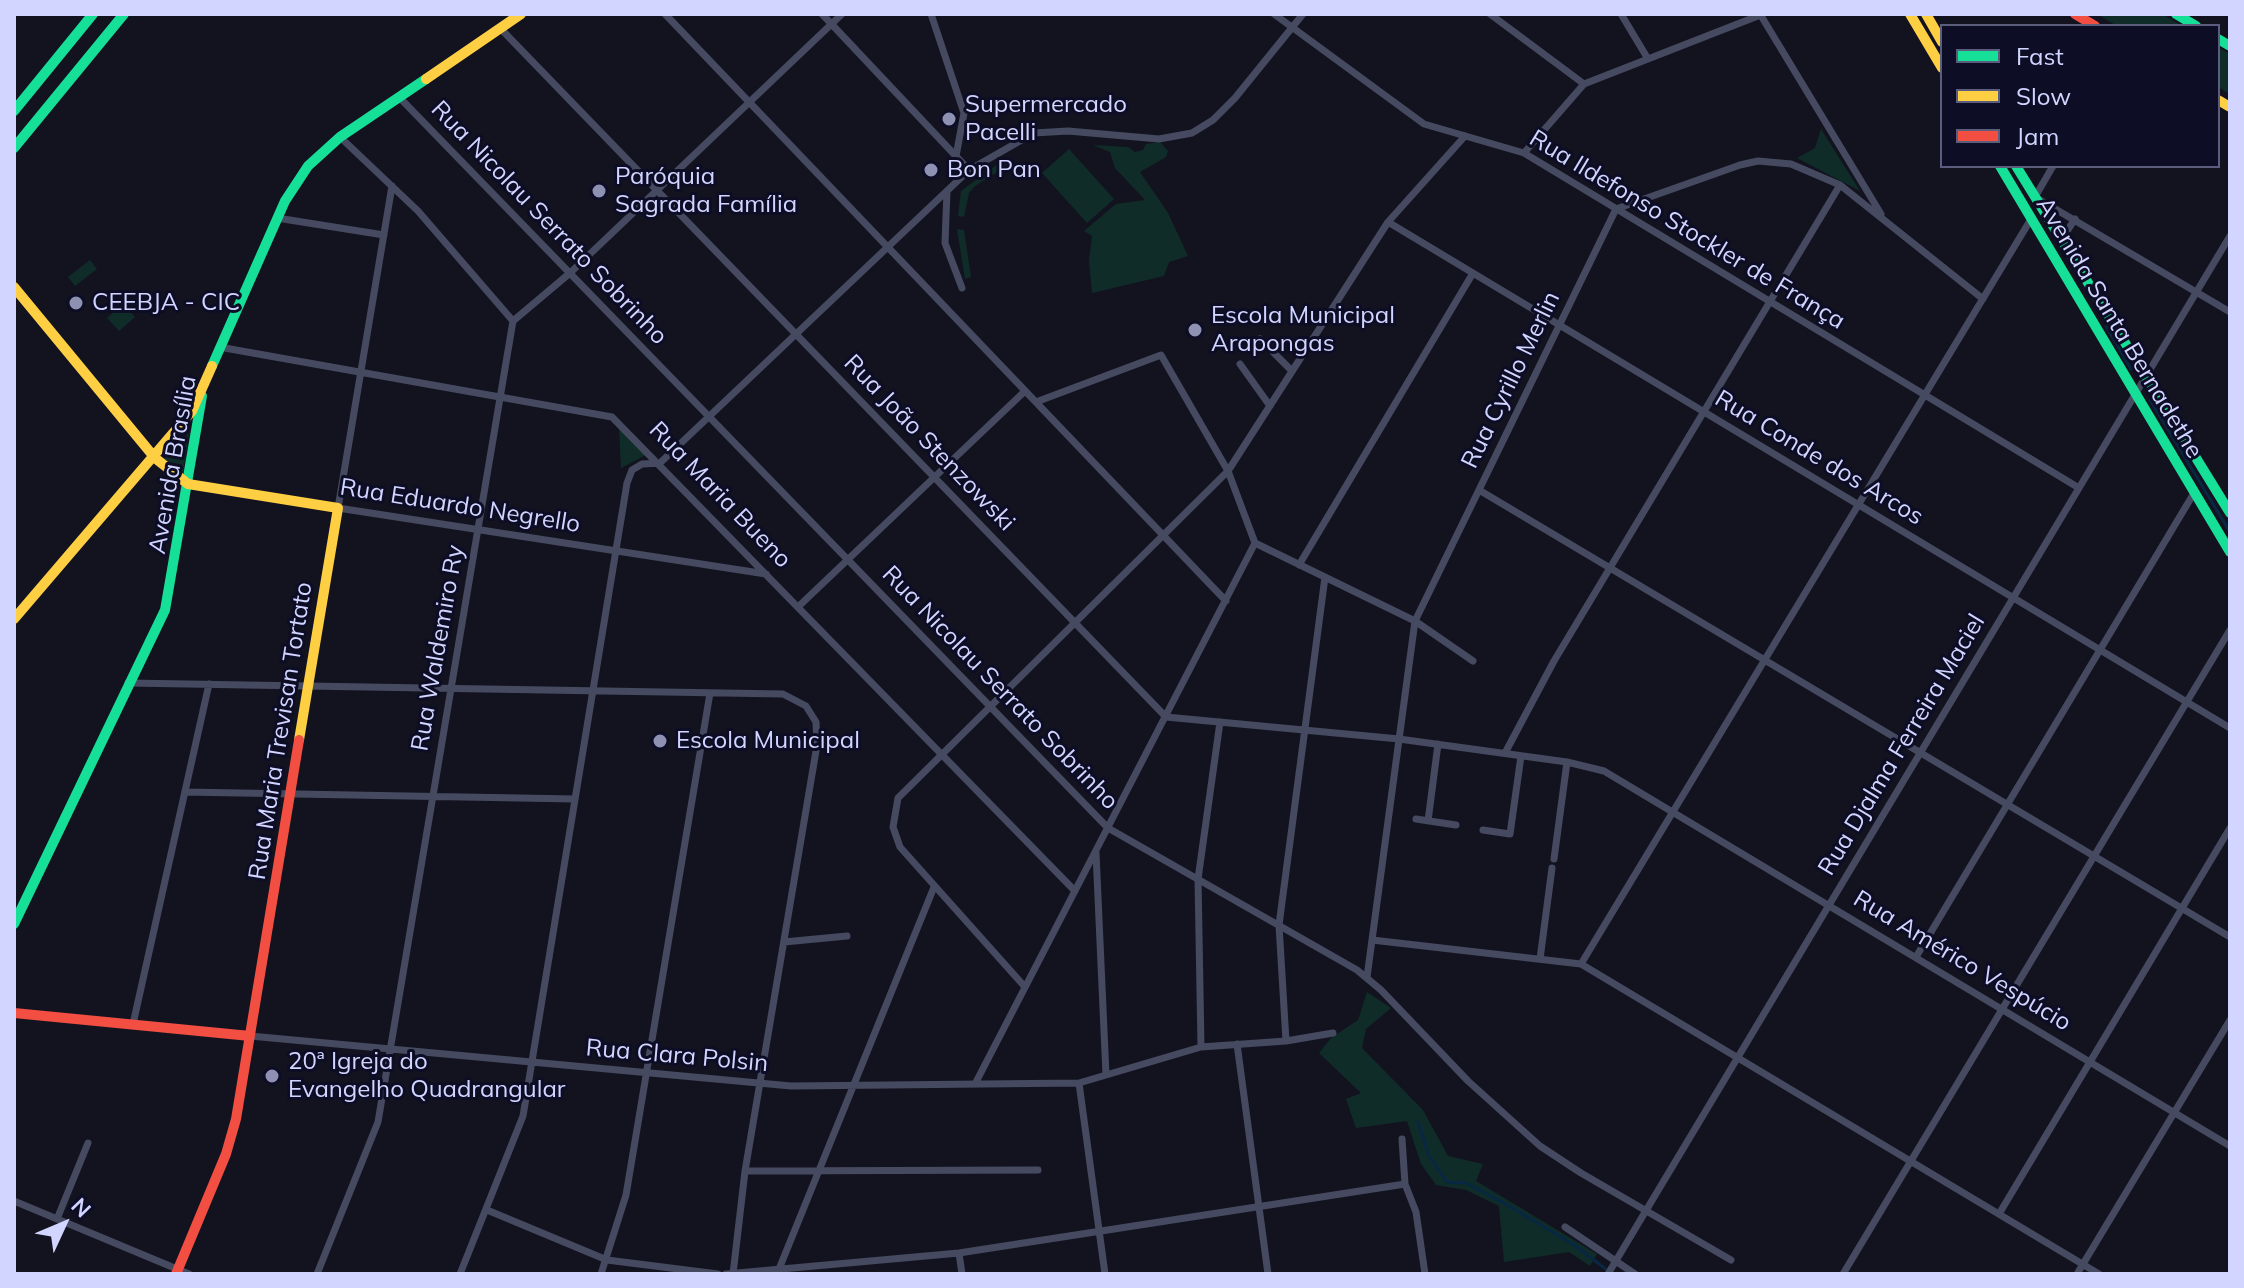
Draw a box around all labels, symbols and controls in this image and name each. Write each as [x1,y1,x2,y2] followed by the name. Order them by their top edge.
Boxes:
[1940,24,2220,168] legend
[2016,41,2064,71] text: Fast
[2016,81,2071,111] text: Slow
[965,91,1127,147] place label: Supermercado Pacelli
[425,95,673,351] street label: Rua Nicolau Serrato Sobrinho
[940,110,958,128] marker: Supermercado Pacelli
[2016,121,2059,151] text: Jam
[1524,124,1850,336] street label: Rua Ildefonso Stockler de França
[947,156,1041,184] place label: Bon Pan
[922,161,940,179] marker: Bon Pan
[615,163,797,219] place label: Paróquia Sagrada Família
[590,182,608,200] marker: Paróquia Sagrada Família
[2030,192,2208,464] street label: Avenida Santa Bernadethe
[1456,287,1566,473] street label: Rua Cyrillo Merlin
[92,289,240,317] place label: CEEBJA - CIC
[67,294,85,312] marker: CEEBJA - CIC
[1211,302,1395,358] place label: Escola Municipal Arapongas
[1186,321,1204,339] marker: Escola Municipal Arapongas
[837,349,1021,537] street label: Rua João Stenzowski
[143,374,203,556] street label: Avenida Brasília
[1710,384,1928,532] street label: Rua Conde dos Arcos
[643,416,797,574] street label: Rua Maria Bueno
[338,473,582,539] street label: Rua Eduardo Negrello
[406,543,470,753] street label: Rua Waldemiro Ry
[876,560,1124,816] street label: Rua Nicolau Serrato Sobrinho
[243,580,319,882] street label: Rua Maria Trevisan Tortato
[1813,609,1991,881] street label: Rua Djalma Ferreira Maciel
[676,727,860,755] place label: Escola Municipal
[651,732,669,750] marker: Escola Municipal
[1848,885,2076,1037] street label: Rua Américo Vespúcio
[585,1034,769,1078] street label: Rua Clara Polsin
[288,1048,566,1104] place label: 20ª Igreja do Evangelho Quadrangular
[263,1067,281,1085] marker: 20ª Igreja do Evangelho Quadrangular
[24,1184,104,1264] north arrow
[65,1192,97,1223] text: N

